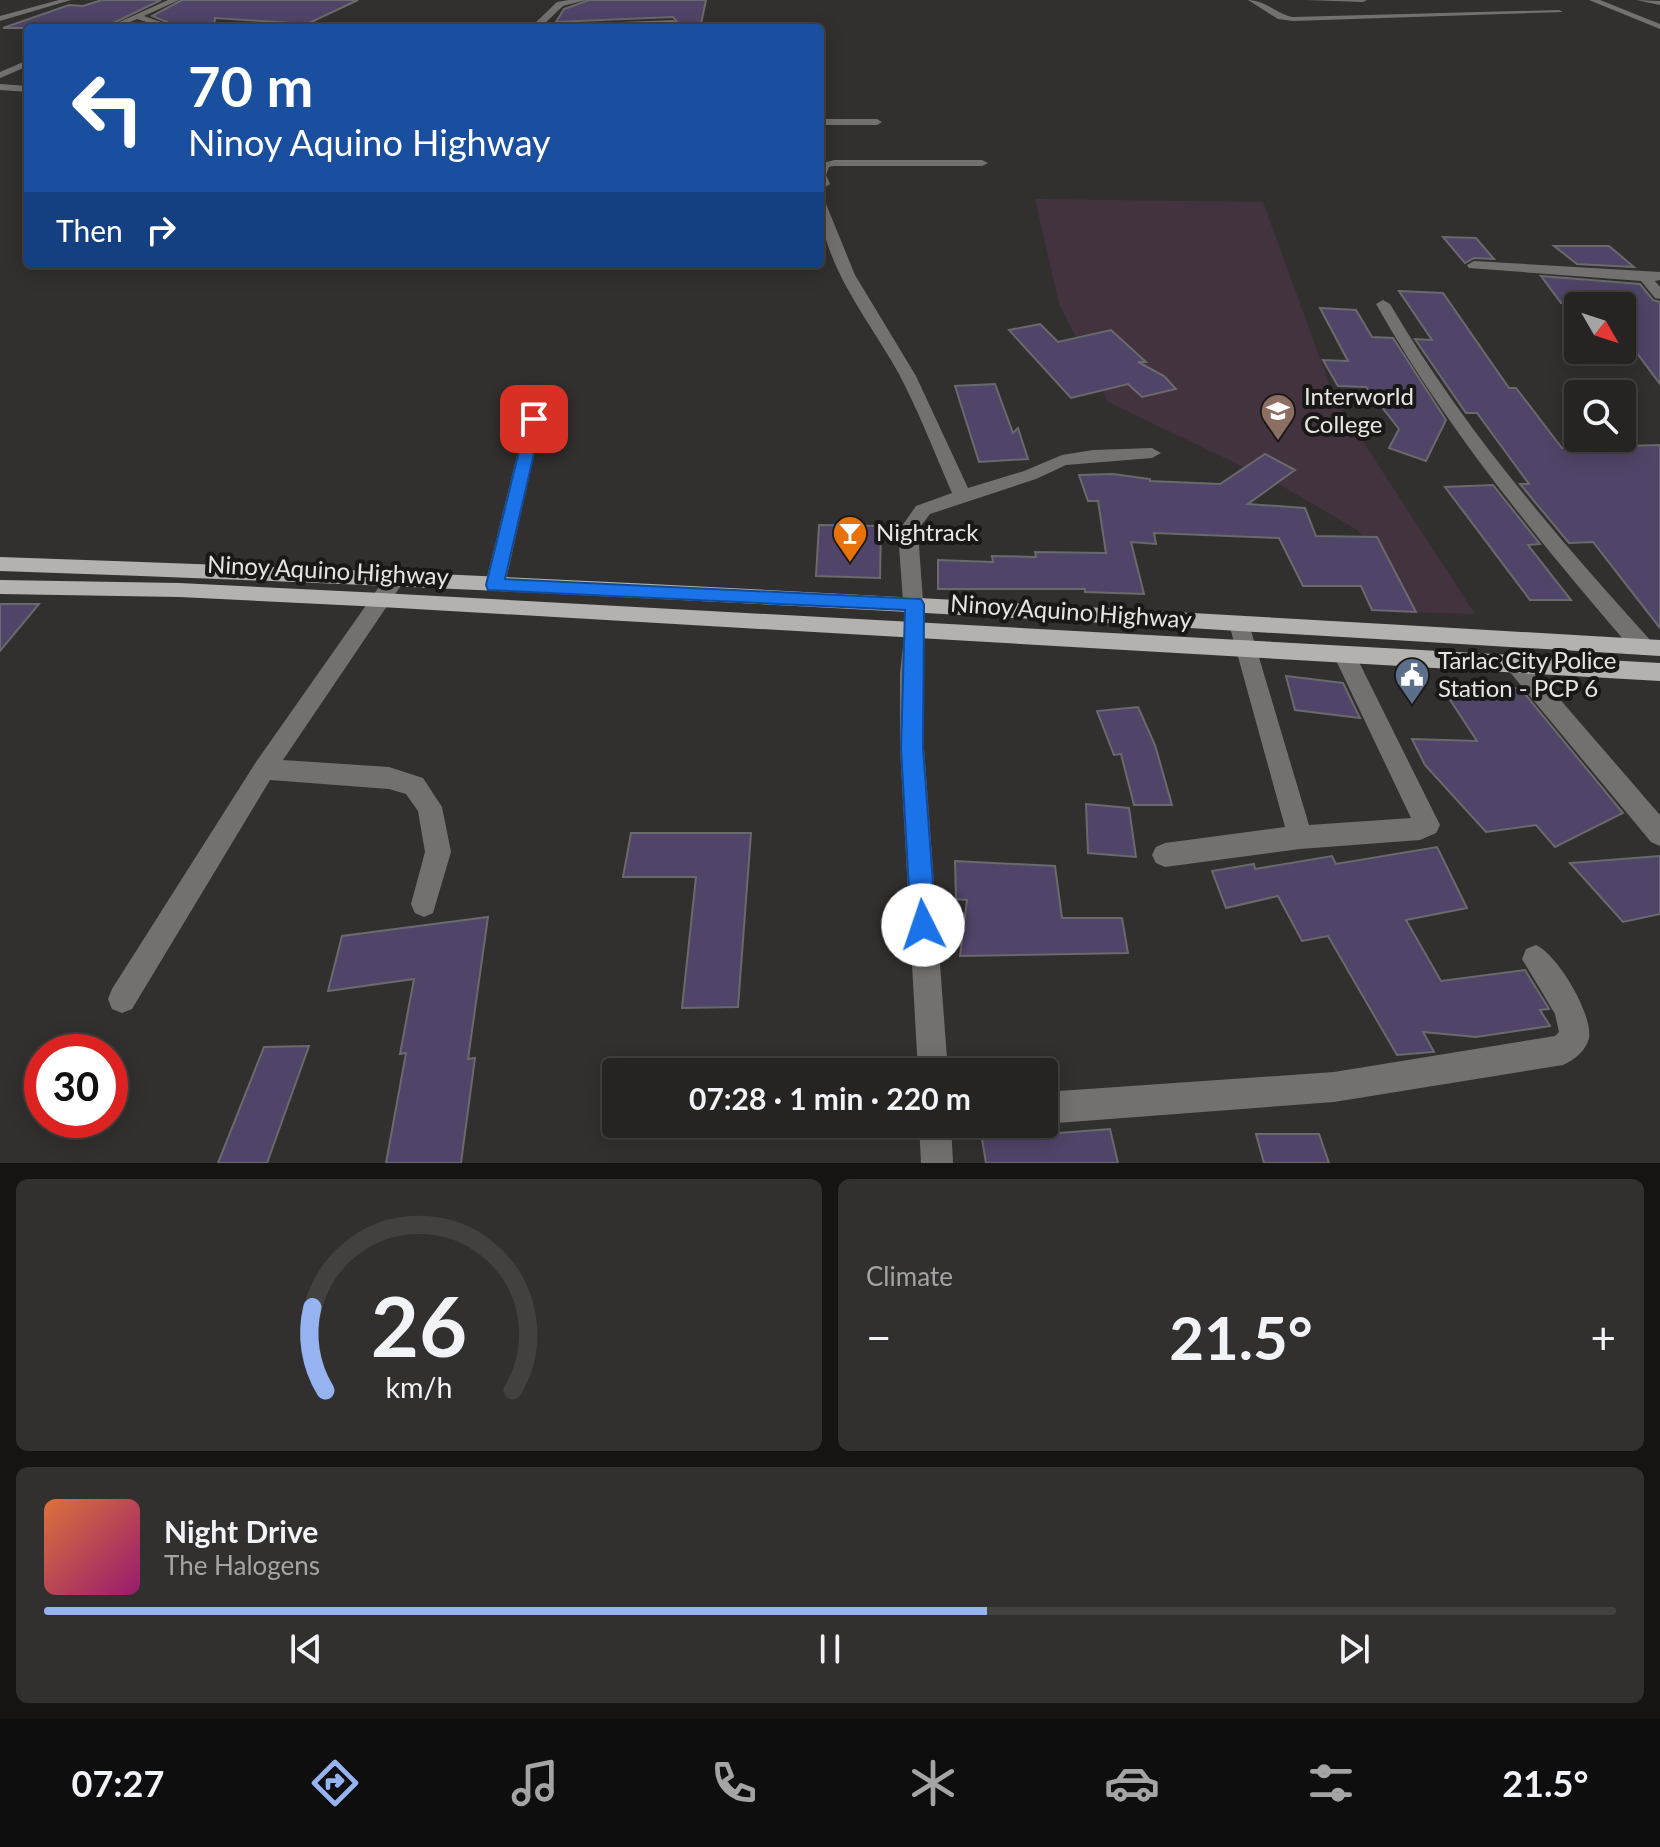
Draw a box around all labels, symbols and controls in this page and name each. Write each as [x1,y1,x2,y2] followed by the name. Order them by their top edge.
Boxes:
[188,52,313,119] text: 70 m
[56,56,160,160] icon: left
[188,120,551,164] text: Ninoy Aquino Highway
[139,208,183,252] icon: right
[56,212,123,248] text: Then
[1564,292,1636,364] north arrow
[1564,292,1636,452] map controls
[1564,380,1636,452] button: search
[1304,381,1414,438] place label: Interworld College
[500,385,568,453] pin
[1259,392,1297,442] school or university icon: Interworld College
[512,397,556,441] icon: arrive
[831,514,869,564] bar icon: Nightrack
[876,517,979,546] place label: Nightrack
[207,549,450,590] street label: Ninoy Aquino Highway
[949,588,1193,633] street label: Ninoy Aquino Highway
[1438,645,1616,702] place label: Tarlac City Police Station - PCP 6
[1393,656,1431,706] public building icon: Tarlac City Police Station - PCP 6
[881,883,965,967] position arrow
[24,1034,128,1138] speed limit sign: 30
[689,1080,971,1116] text: 07:28 · 1 min · 220 m
[866,1260,953,1292] text: Climate
[371,1275,467,1375] text: 26
[1169,1301,1313,1373] text: 21.5°
[866,1311,892,1363] text: −
[1590,1311,1616,1363] text: +
[386,1370,452,1404] text: km/h
[164,1513,318,1549] text: Night Drive
[164,1549,320,1581] text: The Halogens
[284,1627,328,1671] icon: previous
[808,1627,852,1671] icon: pause
[1332,1627,1376,1671] icon: next
[307,1755,363,1811] icon: directions
[507,1755,563,1811] icon: music
[706,1755,762,1811] icon: phone
[905,1755,961,1811] icon: climate
[1104,1755,1160,1811] icon: car
[1303,1755,1359,1811] icon: filters
[72,1761,164,1805] text: 07:27
[1502,1761,1588,1805] text: 21.5°

